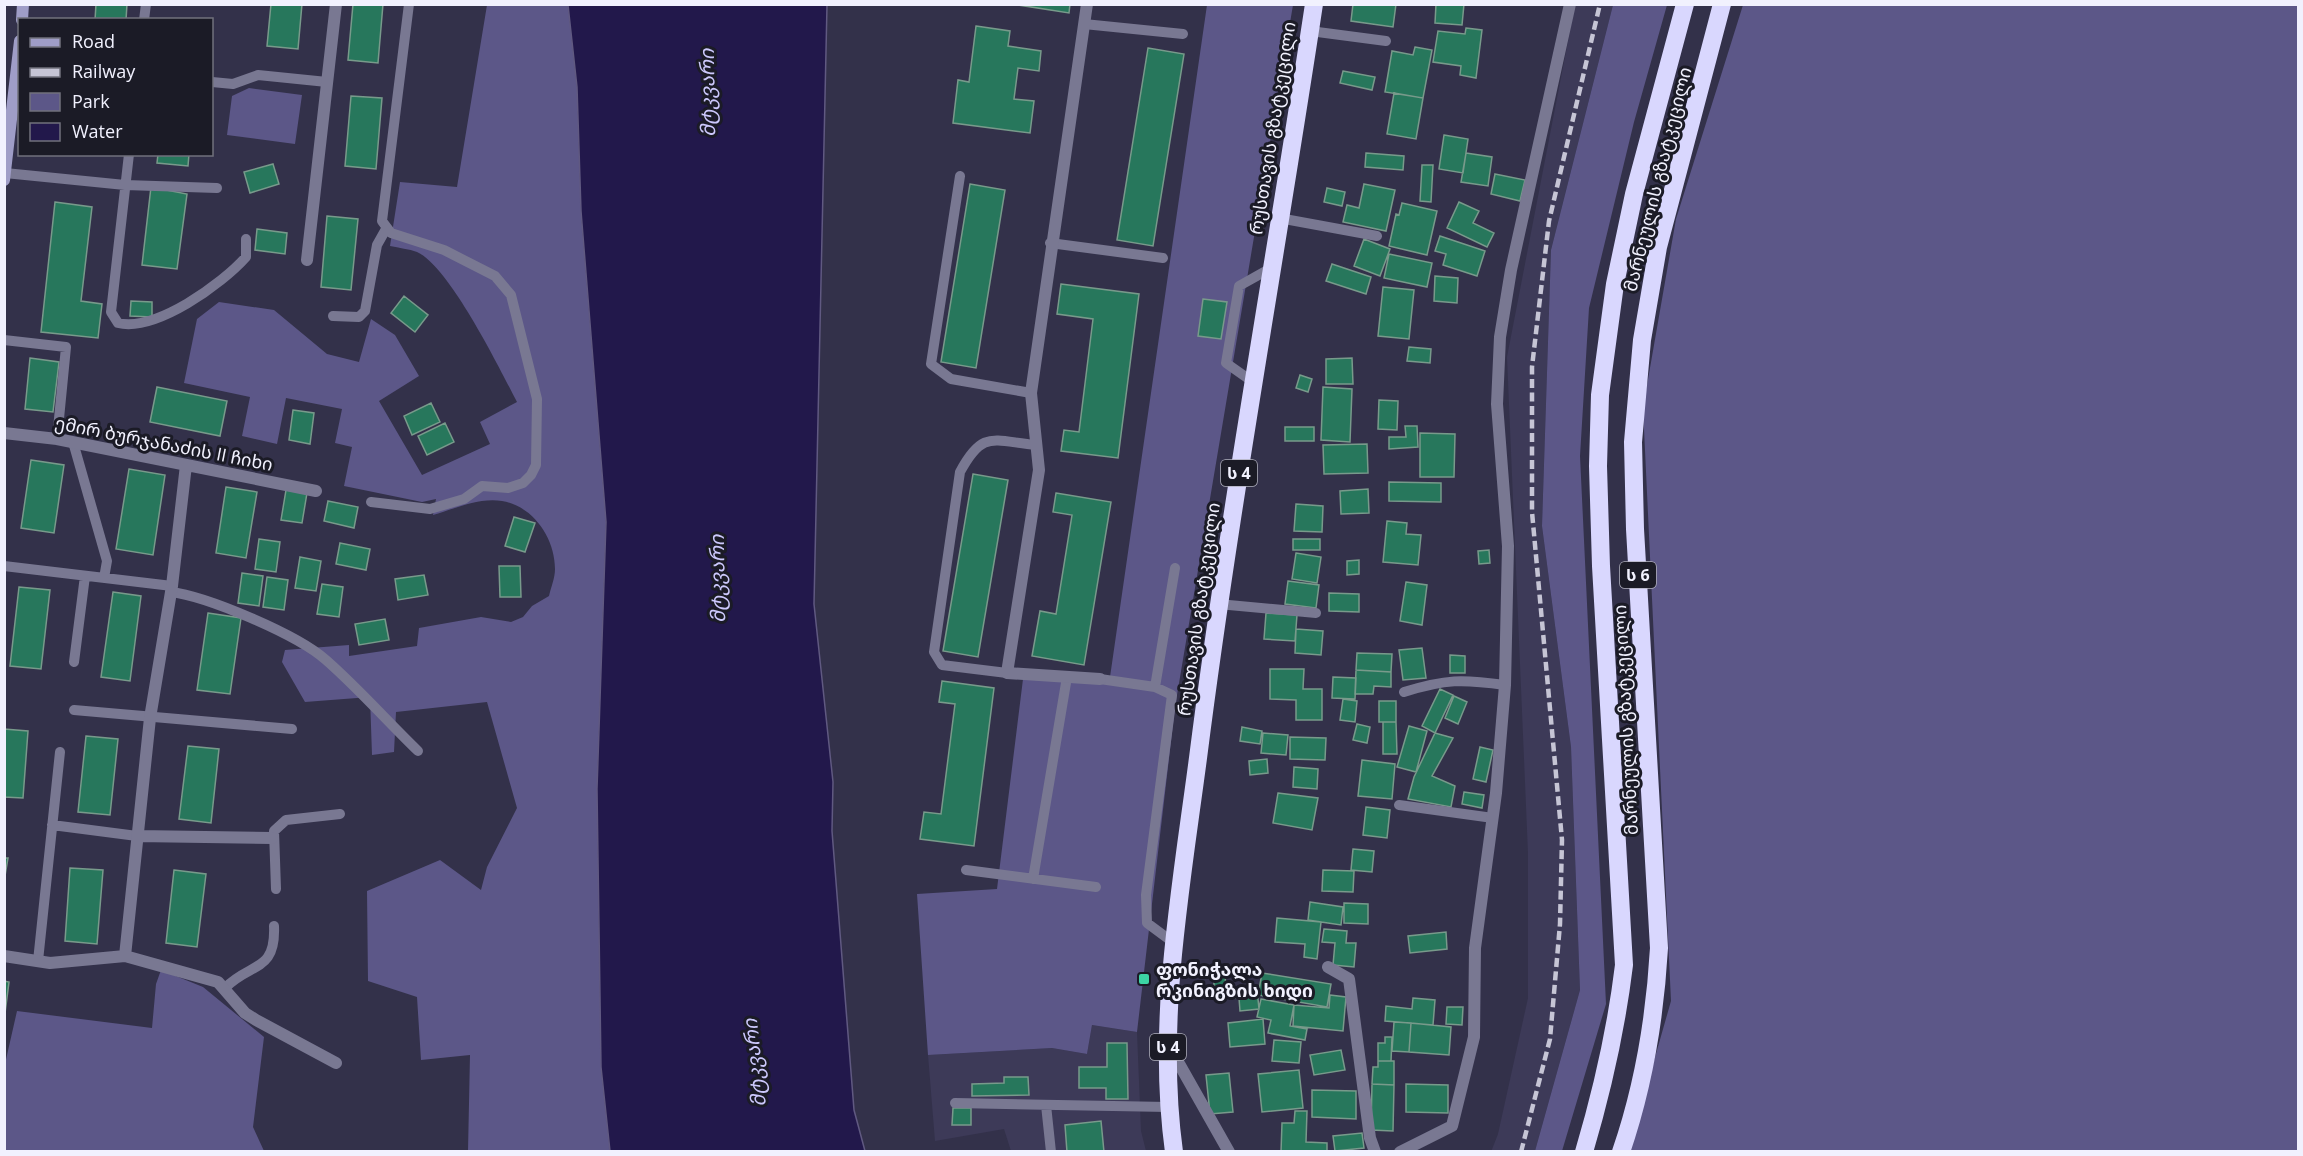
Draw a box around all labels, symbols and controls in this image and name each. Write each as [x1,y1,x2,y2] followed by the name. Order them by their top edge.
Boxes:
[18,18,213,156] legend
[1243,20,1301,236] street label: რუსთავის გზატკეცილი
[72,29,115,53] text: Road
[693,47,721,137] water label: მტკვარი
[72,59,136,83] text: Railway
[1617,64,1697,294] street label: მარნეულის გზატკეცილი
[72,89,110,113] text: Park
[72,119,123,143] text: Water
[53,410,275,476] street label: ემირ ბურჯანაძის II ჩიხი
[1221,460,1257,486] road number: ს 4
[1171,501,1225,717] street label: რუსთავის გზატკეცილი
[703,533,731,623] water label: მტკვარი
[1620,562,1656,588] road number: ს 6
[1607,604,1643,836] street label: მარნეულის გზატკეცილი
[1156,957,1313,1002] place label: ფონიჭალა რკინიგზის ხიდი
[1137,972,1151,986] marker: ფონიჭალა რკინიგზის ხიდი
[736,1016,772,1108] water label: მტკვარი
[1150,1034,1186,1060] road number: ს 4

